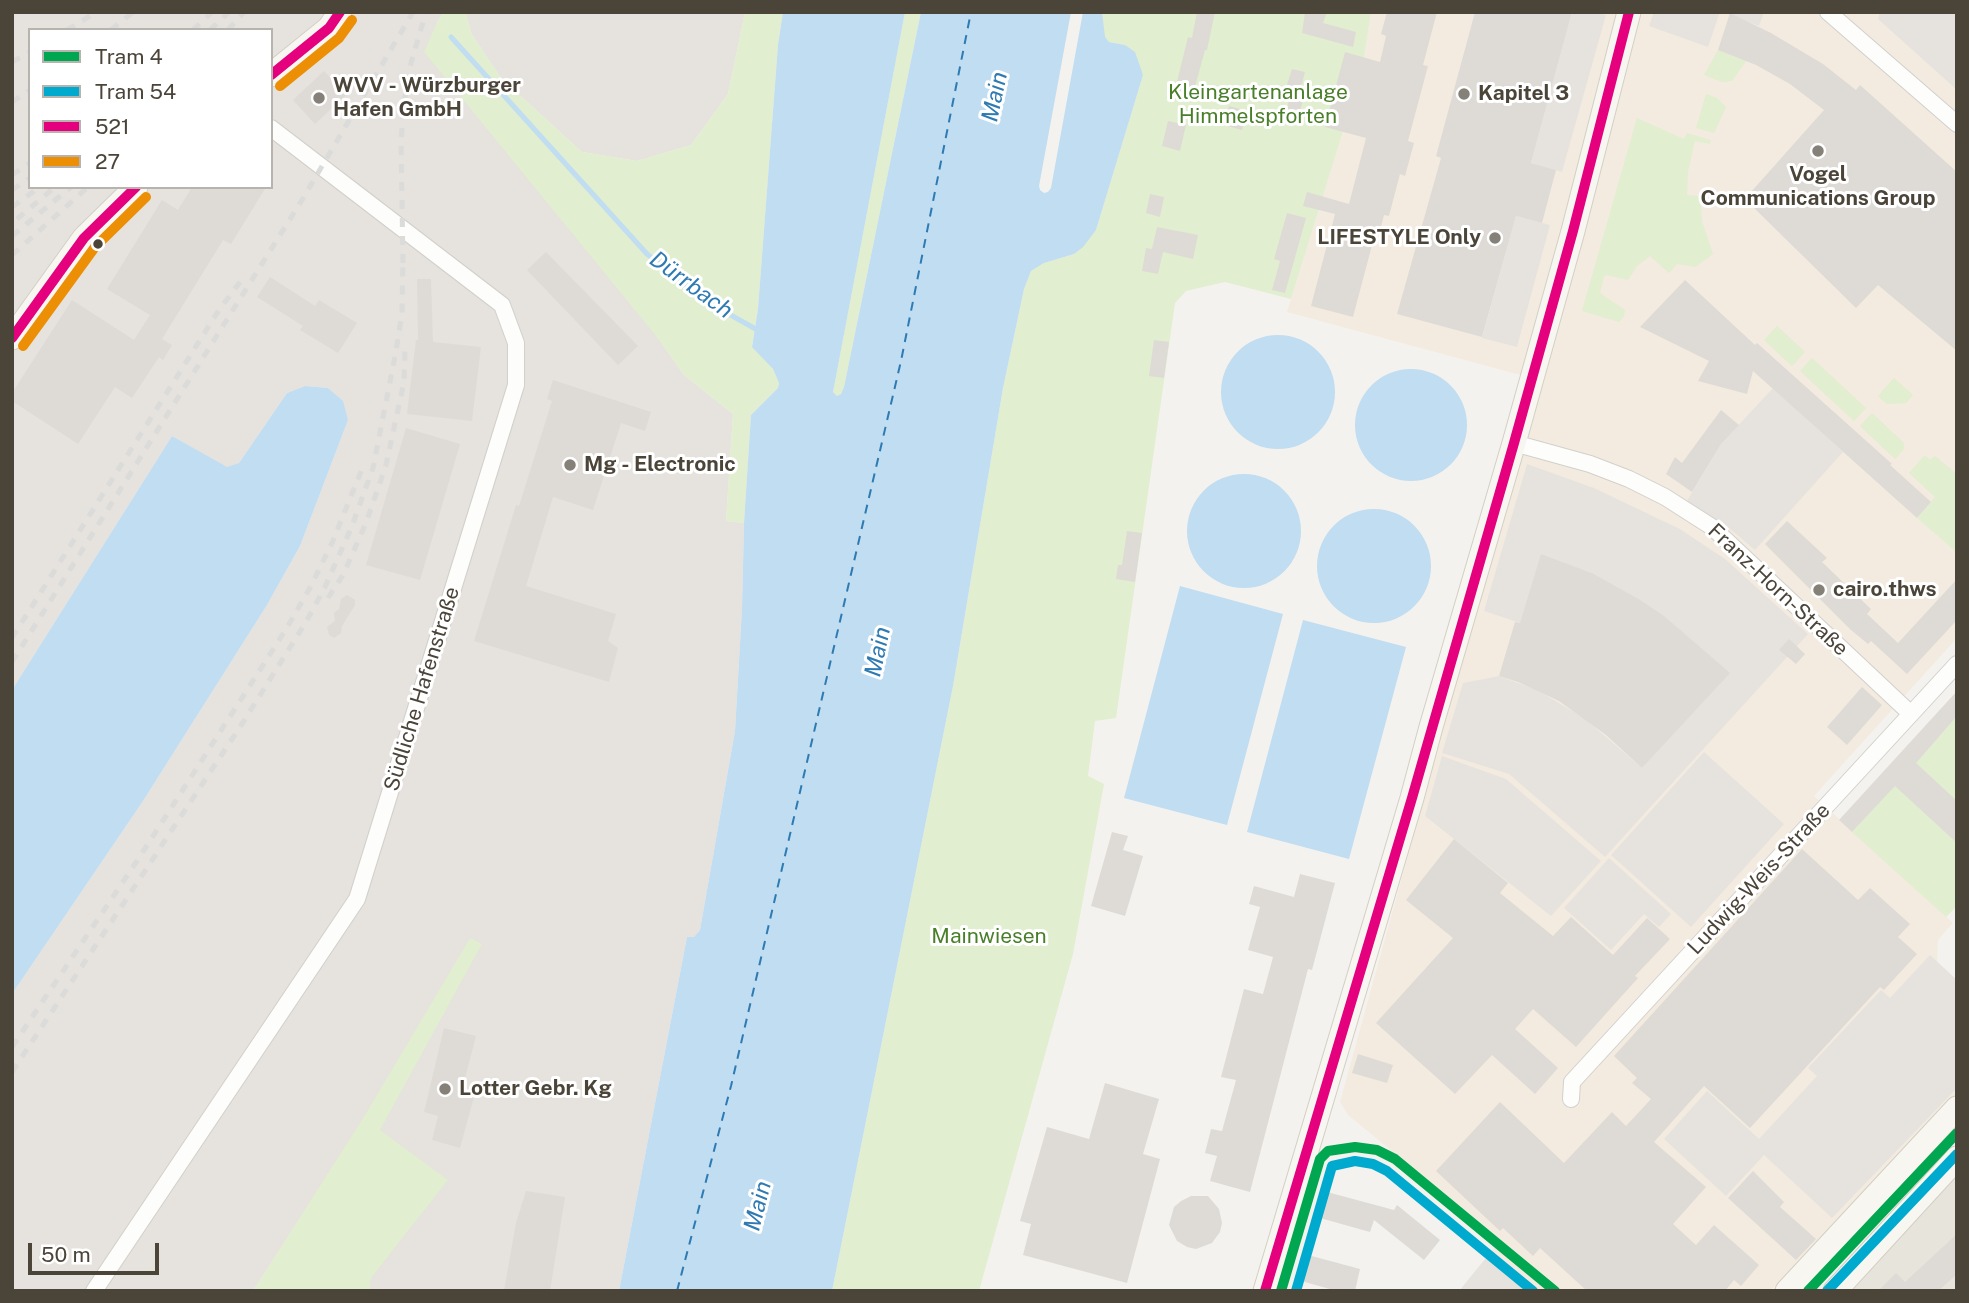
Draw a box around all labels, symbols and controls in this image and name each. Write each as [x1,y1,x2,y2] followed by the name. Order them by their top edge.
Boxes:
[28,28,273,189] legend
[95,44,163,69] text: Tram 4
[976,69,1014,125] water label: Main
[333,73,521,123] place label: WVV - Würzburger Hafen GmbH
[95,79,176,104] text: Tram 54
[1168,80,1348,130] park label: Kleingartenanlage Himmelspforten
[1478,81,1569,107] place label: Kapitel 3
[1456,86,1472,102] marker: Kapitel 3
[311,90,327,106] marker: WVV - Würzburger Hafen GmbH
[95,114,130,139] text: 521
[1810,143,1826,159] marker: Vogel Communications Group
[95,149,120,174] text: 27
[1701,162,1935,212] place label: Vogel Communications Group
[1317,225,1481,251] place label: LIFESTYLE Only
[1487,230,1503,246] marker: LIFESTYLE Only
[91,237,105,251] unlabelled marker
[644,246,738,324] water label: Dürrbach
[584,452,736,478] place label: Mg - Electronic
[562,457,578,473] marker: Mg - Electronic
[1703,519,1853,661] street label: Franz-Horn-Straße
[1833,577,1936,603] place label: cairo.thws
[1811,582,1827,598] marker: cairo.thws
[379,584,465,794] street label: Südliche Hafenstraße
[859,624,897,680] water label: Main
[1682,798,1836,960] street label: Ludwig-Weis-Straße
[931,924,1047,950] park label: Mainwiesen
[459,1076,612,1102] place label: Lotter Gebr. Kg
[437,1081,453,1097] marker: Lotter Gebr. Kg
[739,1178,777,1234] water label: Main
[32,1230,163,1274] scale bar
[41,1242,91,1267] text: 50 m

